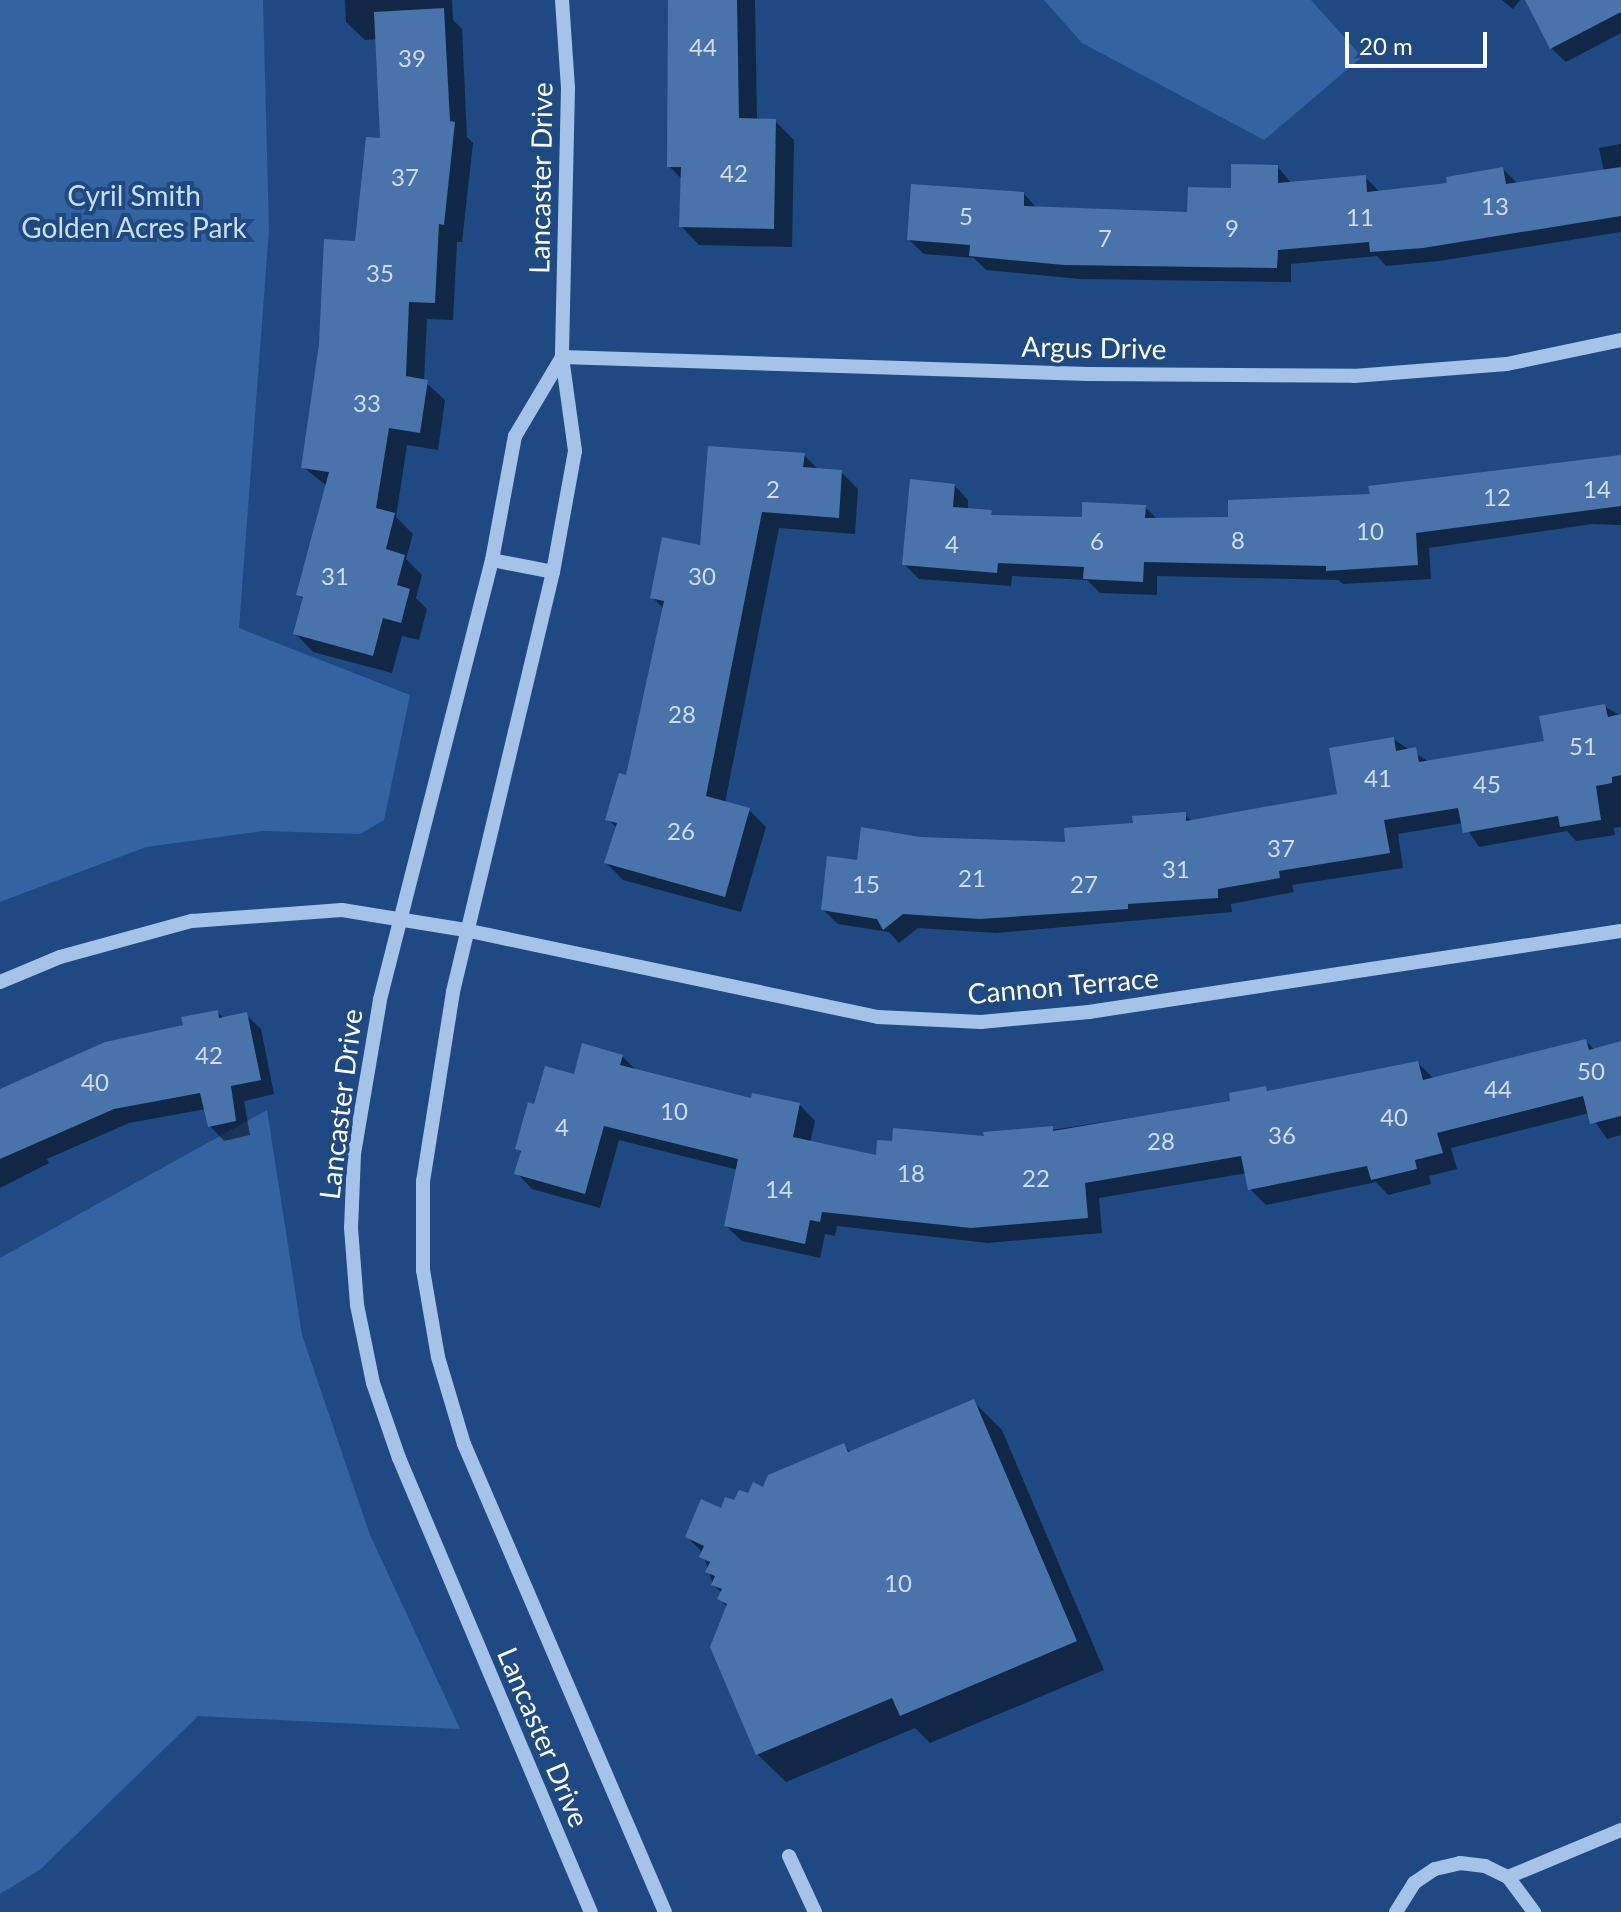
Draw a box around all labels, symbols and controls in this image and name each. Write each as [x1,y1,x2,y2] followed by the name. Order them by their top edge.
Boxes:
[1349,16,1491,66] scale bar
[1359,31,1413,60] text: 20 m
[689,33,717,61] house number: 44
[398,44,426,72] house number: 39
[522,82,558,274] street label: Lancaster Drive
[720,159,748,187] house number: 42
[391,163,419,191] house number: 37
[21,178,247,244] park label: Cyril Smith Golden Acres Park
[1481,192,1509,220] house number: 13
[959,202,973,230] house number: 5
[1346,203,1374,231] house number: 11
[1225,214,1239,242] house number: 9
[1098,224,1112,252] house number: 7
[366,259,394,287] house number: 35
[1021,329,1167,365] street label: Argus Drive
[353,389,381,417] house number: 33
[766,475,780,503] house number: 2
[1583,475,1611,503] house number: 14
[1483,483,1511,511] house number: 12
[1356,517,1384,545] house number: 10
[1231,526,1245,554] house number: 8
[1090,527,1104,555] house number: 6
[945,530,959,558] house number: 4
[321,562,349,590] house number: 31
[688,562,716,590] house number: 30
[668,700,696,728] house number: 28
[1569,732,1597,760] house number: 51
[1364,764,1392,792] house number: 41
[1473,770,1501,798] house number: 45
[667,817,695,845] house number: 26
[1267,834,1295,862] house number: 37
[1162,855,1190,883] house number: 31
[958,864,986,892] house number: 21
[852,870,880,898] house number: 15
[1070,870,1098,898] house number: 27
[966,960,1160,1010] street label: Cannon Terrace
[312,1007,368,1201] street label: Lancaster Drive
[195,1041,223,1069] house number: 42
[1577,1057,1605,1085] house number: 50
[81,1068,109,1096] house number: 40
[1484,1075,1512,1103] house number: 44
[660,1097,688,1125] house number: 10
[1380,1103,1408,1131] house number: 40
[555,1113,569,1141] house number: 4
[1268,1121,1296,1149] house number: 36
[1147,1127,1175,1155] house number: 28
[897,1159,925,1187] house number: 18
[1022,1164,1050,1192] house number: 22
[765,1175,793,1203] house number: 14
[884,1569,912,1597] house number: 10
[491,1642,597,1832] street label: Lancaster Drive

